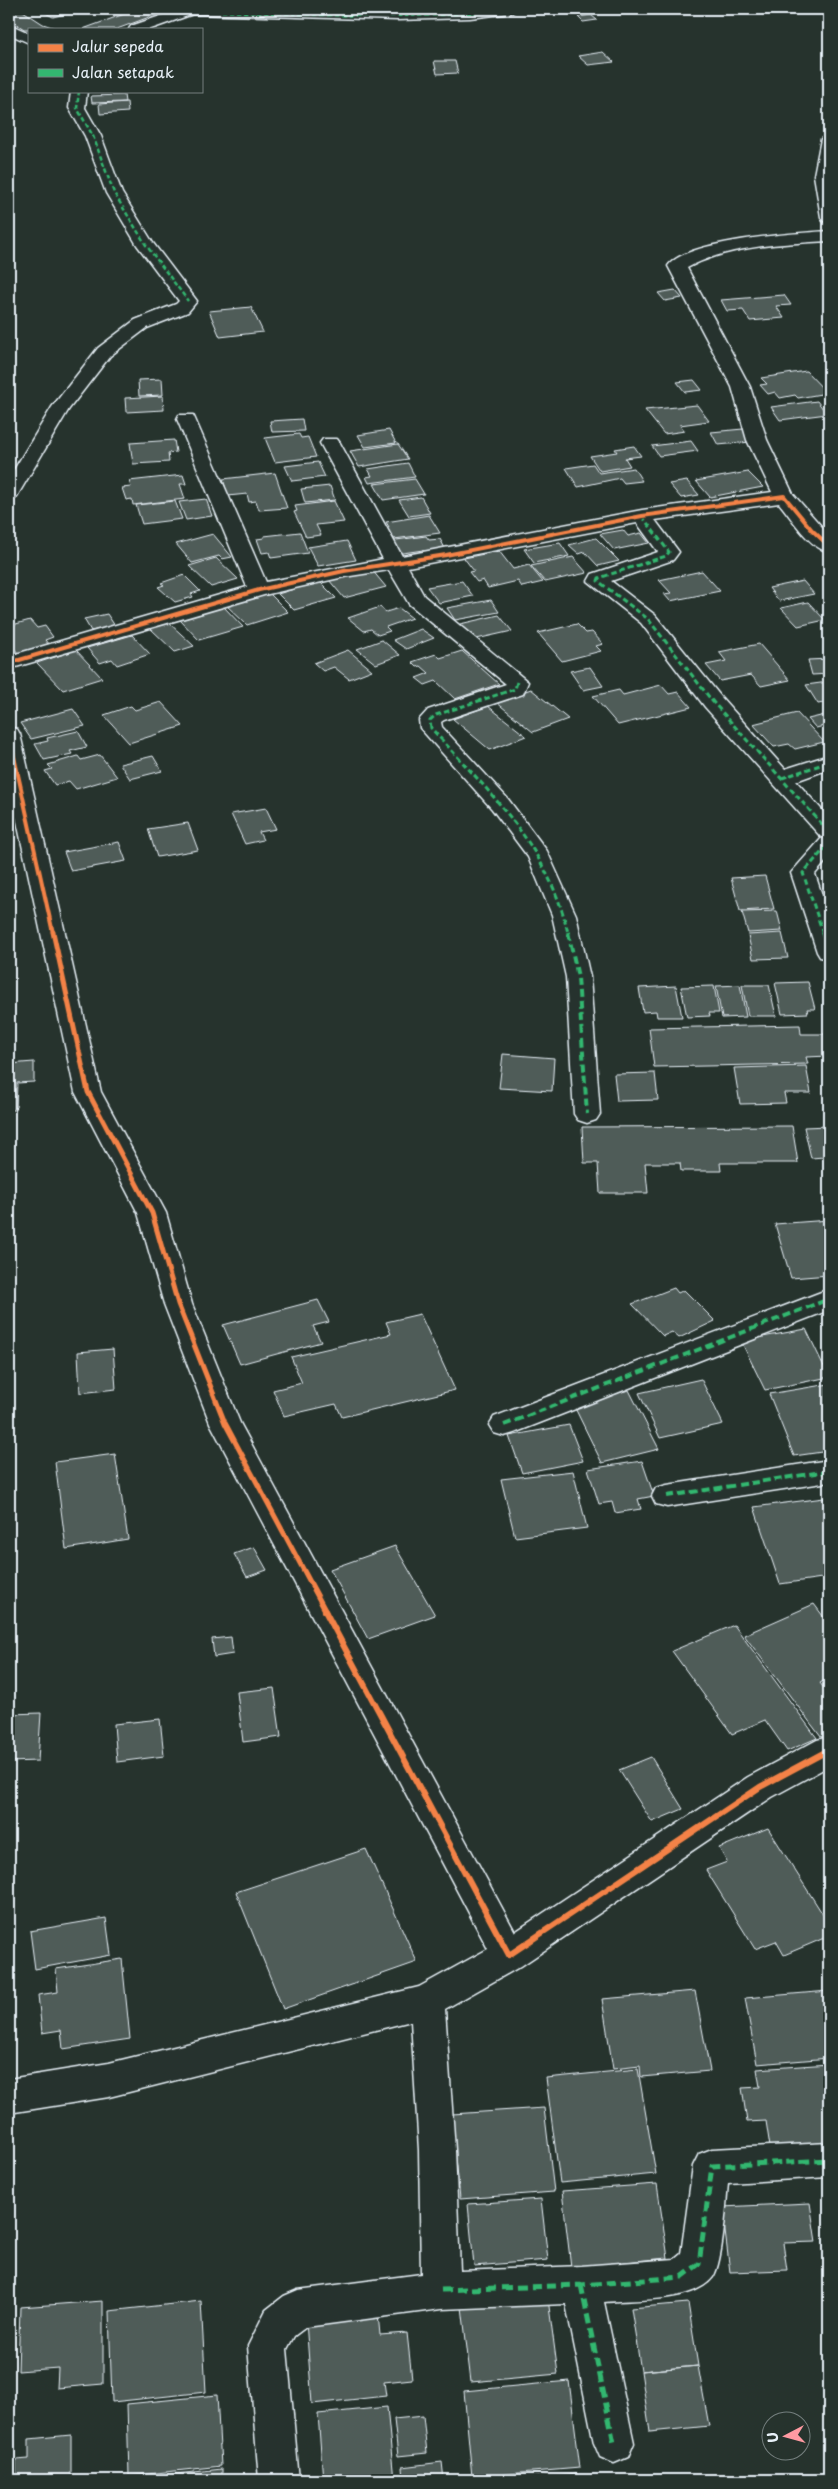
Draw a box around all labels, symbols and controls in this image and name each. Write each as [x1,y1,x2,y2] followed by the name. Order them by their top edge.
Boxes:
[28,28,202,92] legend
[72,34,164,57] text: Jalur sepeda
[72,60,174,83] text: Jalan setapak
[760,2412,810,2462] north arrow
[762,2431,784,2444] text: U

